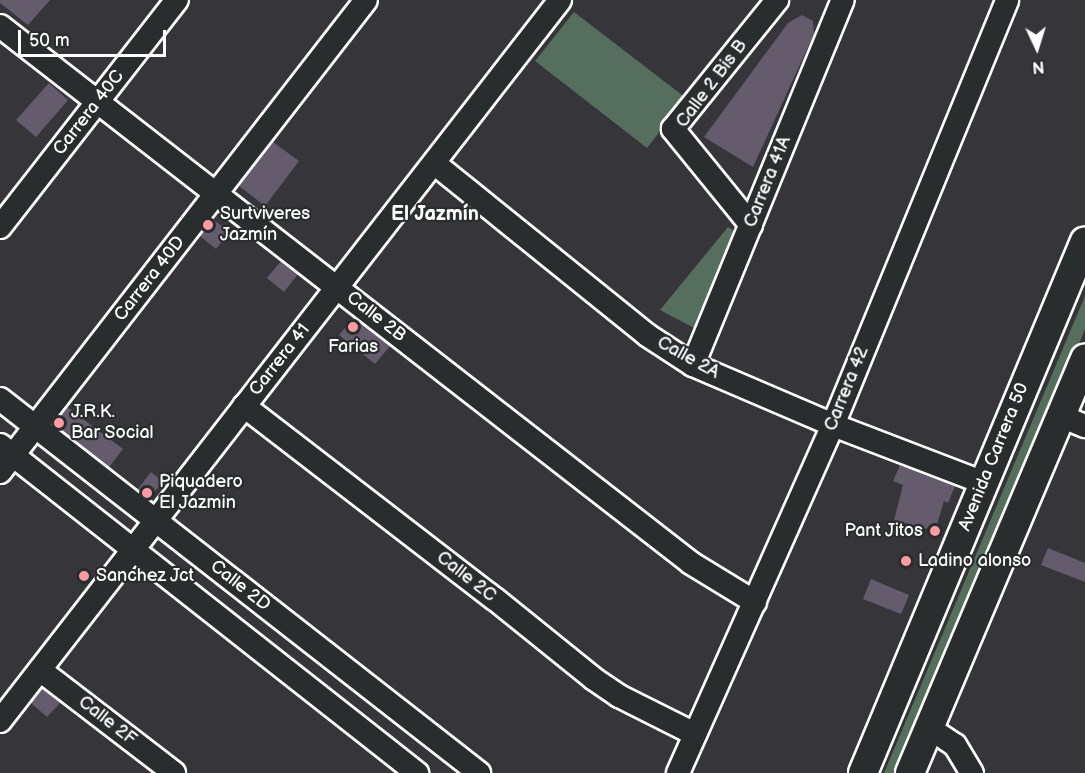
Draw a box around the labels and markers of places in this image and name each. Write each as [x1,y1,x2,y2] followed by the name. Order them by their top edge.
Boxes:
[220,204,310,246] place label: Surtviveres Jazmín
[201,218,215,232] marker: Surtviveres Jazmín
[346,320,360,334] marker: Farias
[328,336,378,358] place label: Farias
[71,402,154,444] place label: J.R.K. Bar Social
[52,416,66,430] marker: J.R.K. Bar Social
[159,472,243,514] place label: Piquadero El Jazmin
[140,486,154,500] marker: Piquadero El Jazmin
[844,520,923,542] place label: Pant Jitos
[928,524,942,538] marker: Pant Jitos
[918,550,1031,572] place label: Ladino alonso
[899,554,913,568] marker: Ladino alonso
[96,565,195,587] place label: Sanchez Jct
[77,569,91,583] marker: Sanchez Jct

